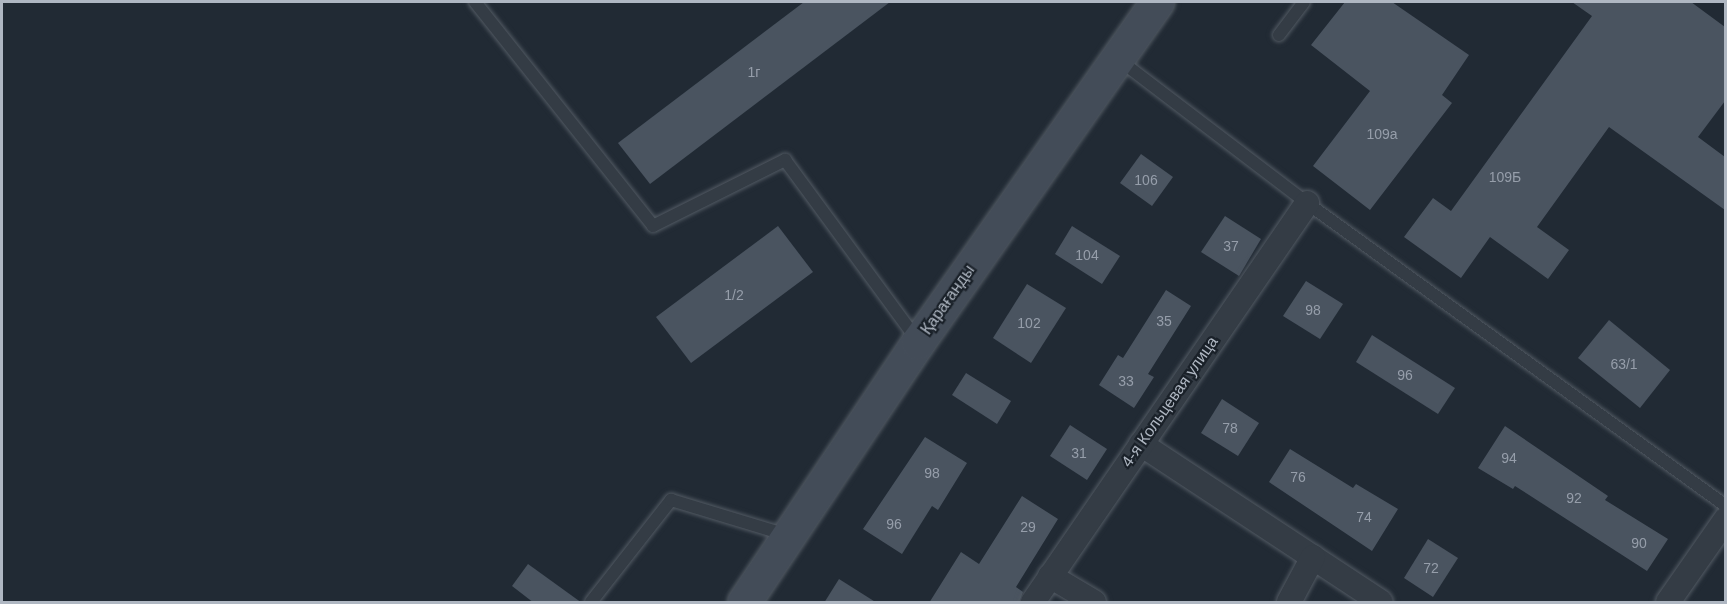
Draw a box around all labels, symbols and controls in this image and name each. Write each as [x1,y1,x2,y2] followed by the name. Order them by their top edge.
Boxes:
[748,64,760,80] house number: 1г
[1366,126,1398,142] house number: 109а
[1489,169,1521,185] house number: 109Б
[1134,172,1158,188] house number: 106
[1223,238,1239,254] house number: 37
[1075,247,1099,263] house number: 104
[917,262,979,338] street label: Қарағанды
[724,287,744,303] house number: 1/2
[1305,302,1321,318] house number: 98
[1156,313,1172,329] house number: 35
[1017,315,1041,331] house number: 102
[1118,333,1222,471] street label: 4-я Кольцевая улица
[1610,356,1638,372] house number: 63/1
[1397,367,1413,383] house number: 96
[1118,373,1134,389] house number: 33
[1222,420,1238,436] house number: 78
[1071,445,1087,461] house number: 31
[1501,450,1517,466] house number: 94
[924,465,940,481] house number: 98
[1290,469,1306,485] house number: 76
[1566,490,1582,506] house number: 92
[1356,509,1372,525] house number: 74
[886,516,902,532] house number: 96
[1020,519,1036,535] house number: 29
[1631,535,1647,551] house number: 90
[1423,560,1439,576] house number: 72

